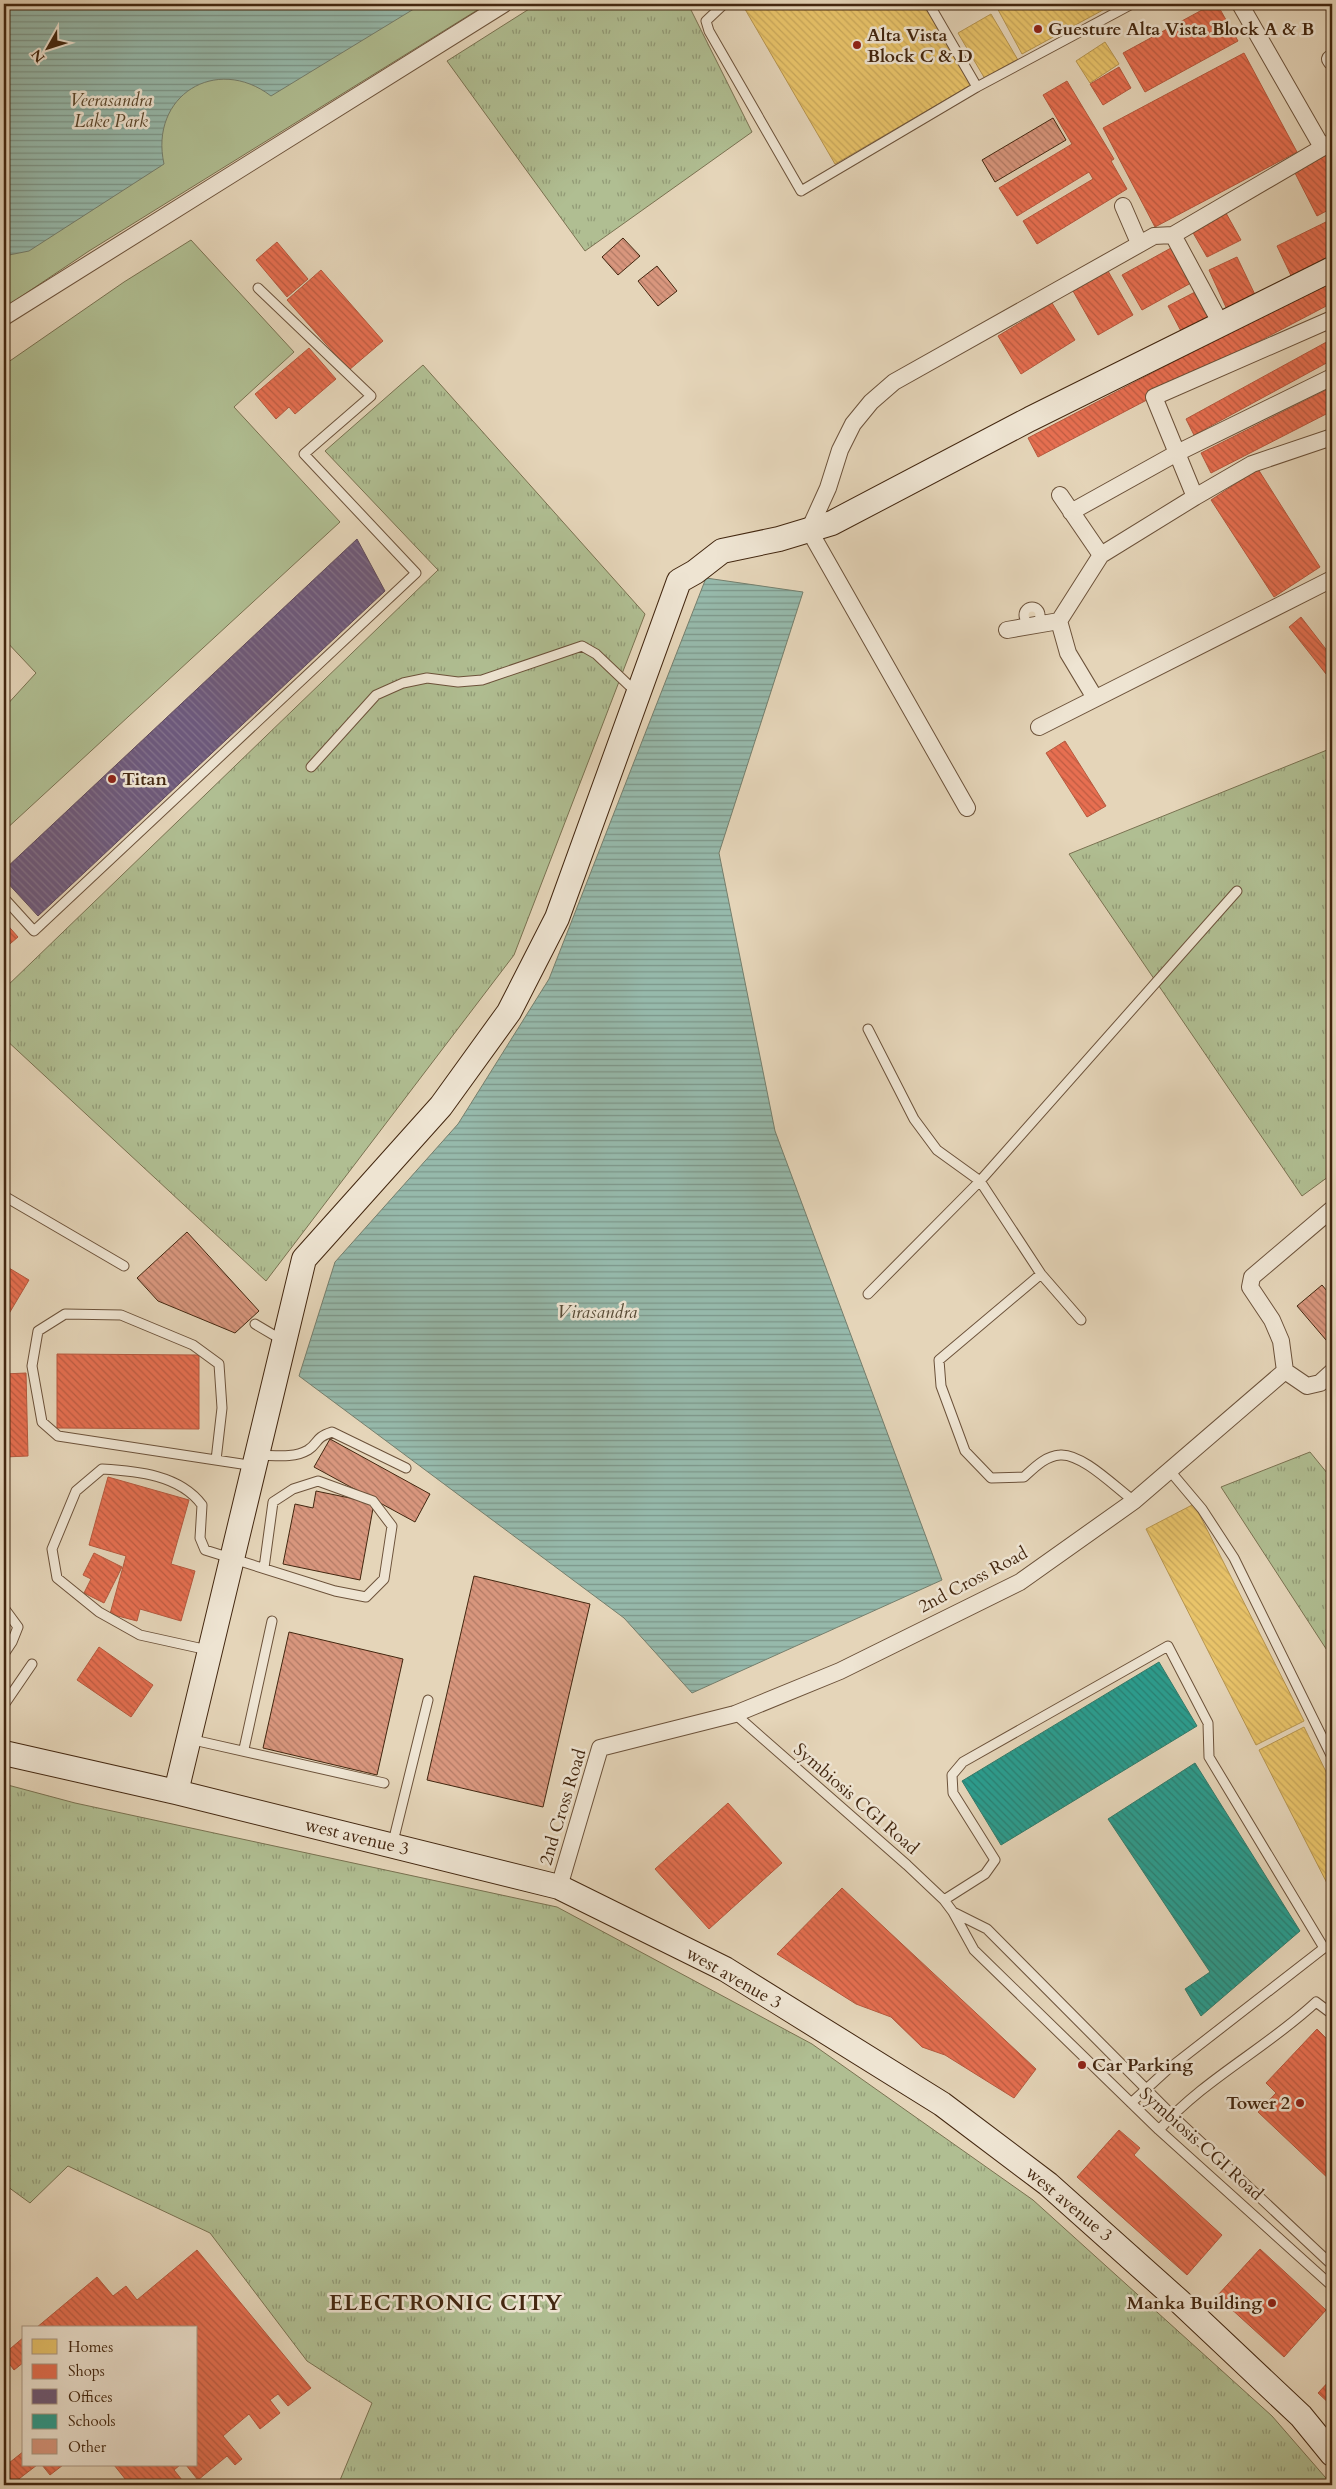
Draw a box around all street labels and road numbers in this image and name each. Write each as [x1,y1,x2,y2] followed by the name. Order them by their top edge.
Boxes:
[914,1541,1032,1619] street label: 2nd Cross Road
[788,1738,924,1861] street label: Symbiosis CGI Road
[533,1745,593,1868] street label: 2nd Cross Road
[302,1812,412,1862] street label: west avenue 3
[682,1941,786,2015] street label: west avenue 3
[1134,2082,1269,2207] street label: Symbiosis CGI Road
[1020,2160,1118,2248] street label: west avenue 3

